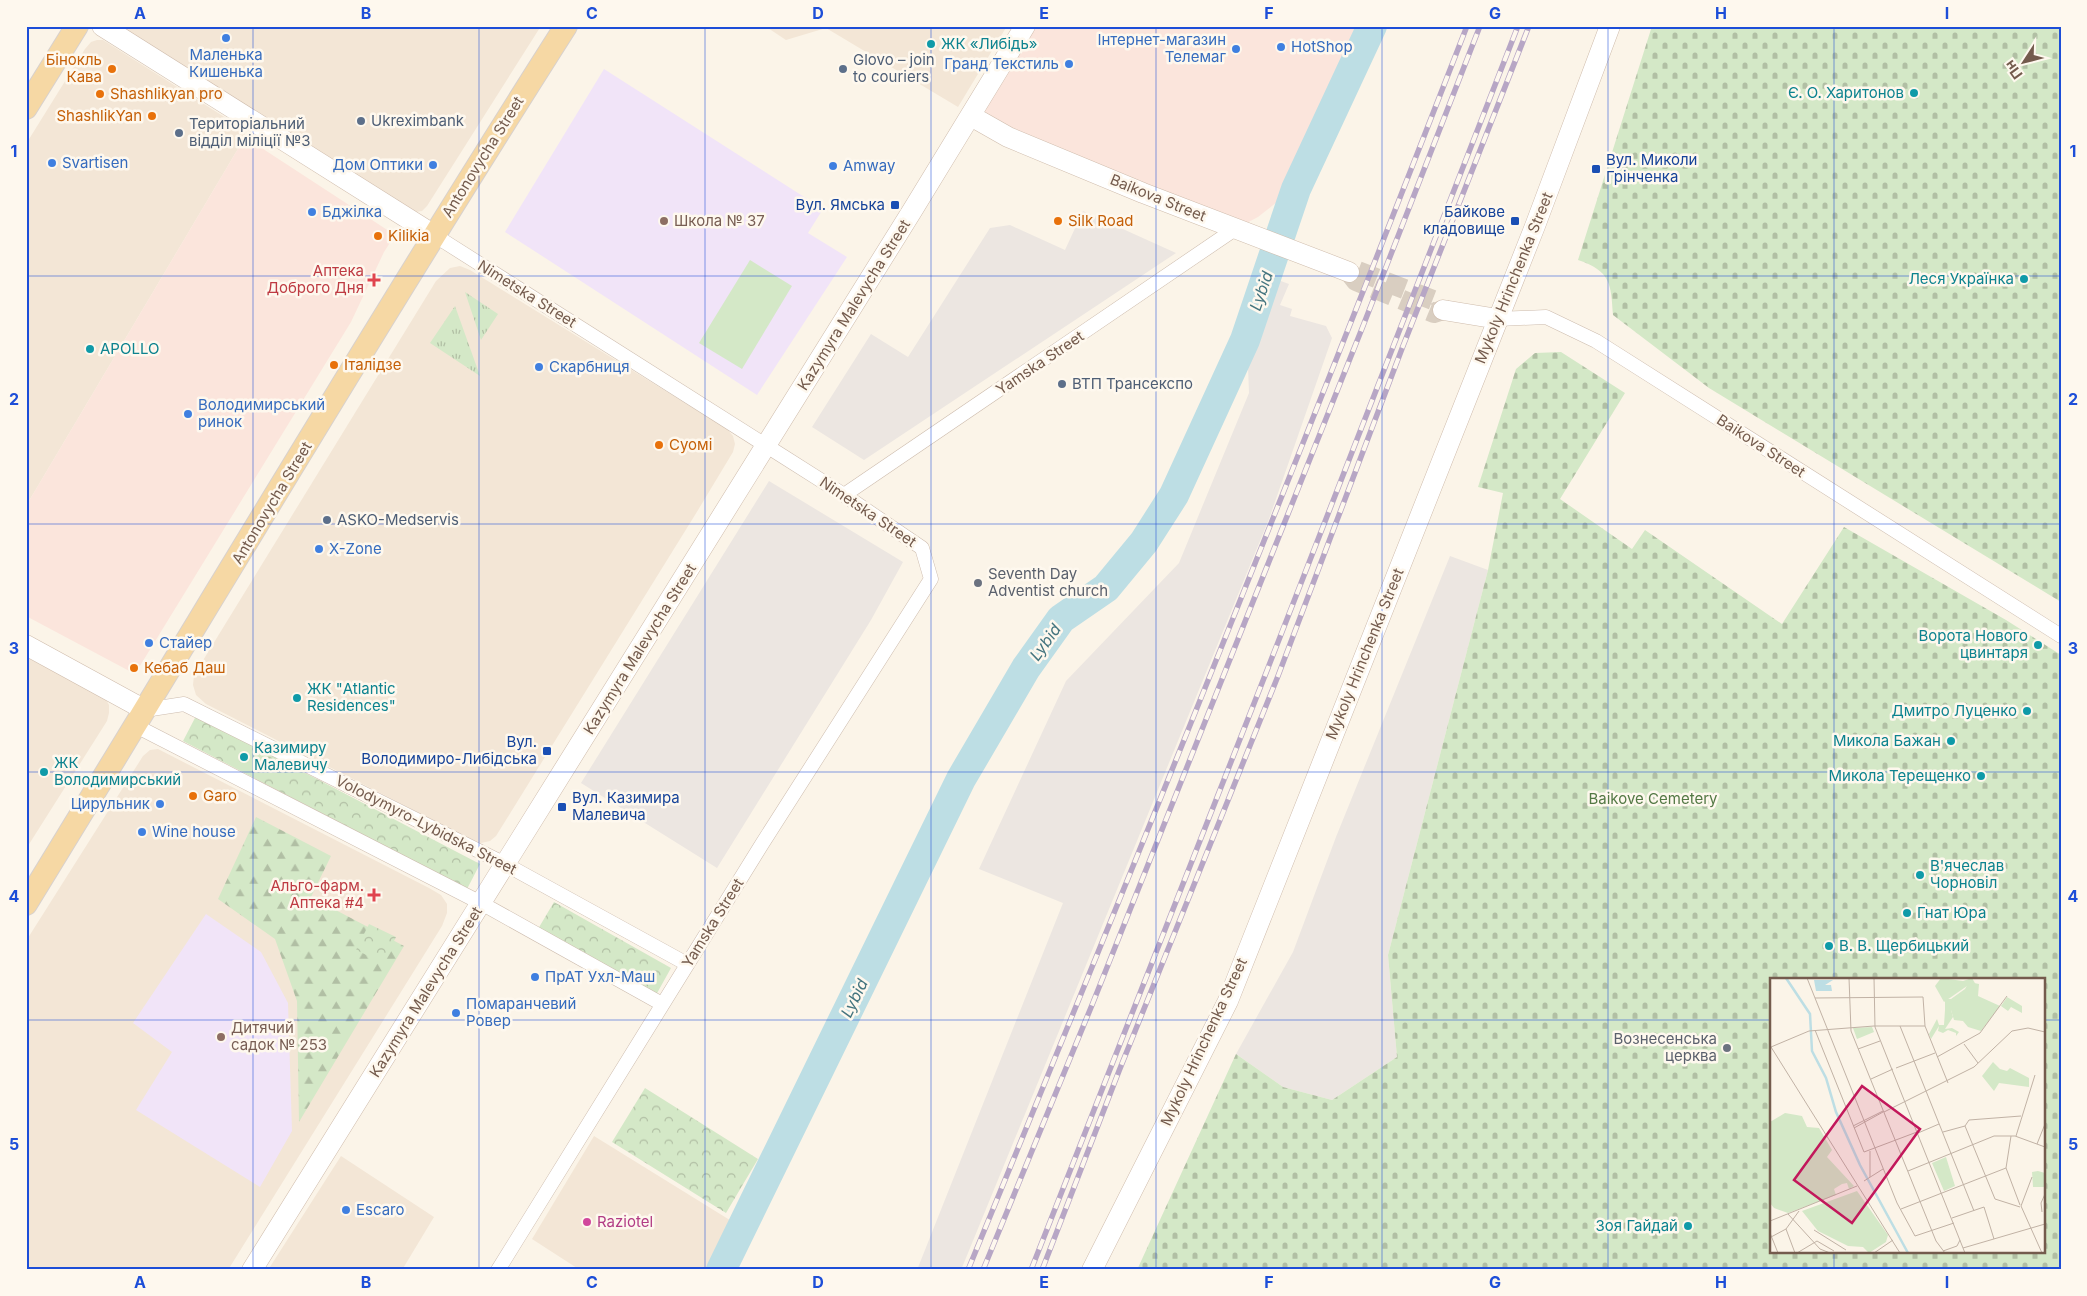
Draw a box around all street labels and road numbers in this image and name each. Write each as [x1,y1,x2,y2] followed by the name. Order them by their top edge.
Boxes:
[438,92,528,221] street label: Antonovycha Street
[1107,170,1209,225] street label: Baikova Street
[1470,189,1557,366] street label: Mykoly Hrinchenka Street
[793,216,914,394] street label: Kazymyra Malevycha Street
[474,256,580,332] street label: Nimetska Street
[992,326,1087,399] street label: Yamska Street
[1713,410,1809,481] street label: Baikova Street
[228,438,316,567] street label: Antonovycha Street
[816,472,920,551] street label: Nimetska Street
[579,560,700,738] street label: Kazymyra Malevycha Street
[1321,565,1408,742] street label: Mykoly Hrinchenka Street
[333,771,520,879] street label: Volodymyro-Lybidska Street
[678,874,748,971] street label: Yamska Street
[365,903,486,1081] street label: Kazymyra Malevycha Street
[1156,955,1251,1129] street label: Mykoly Hrinchenka Street

